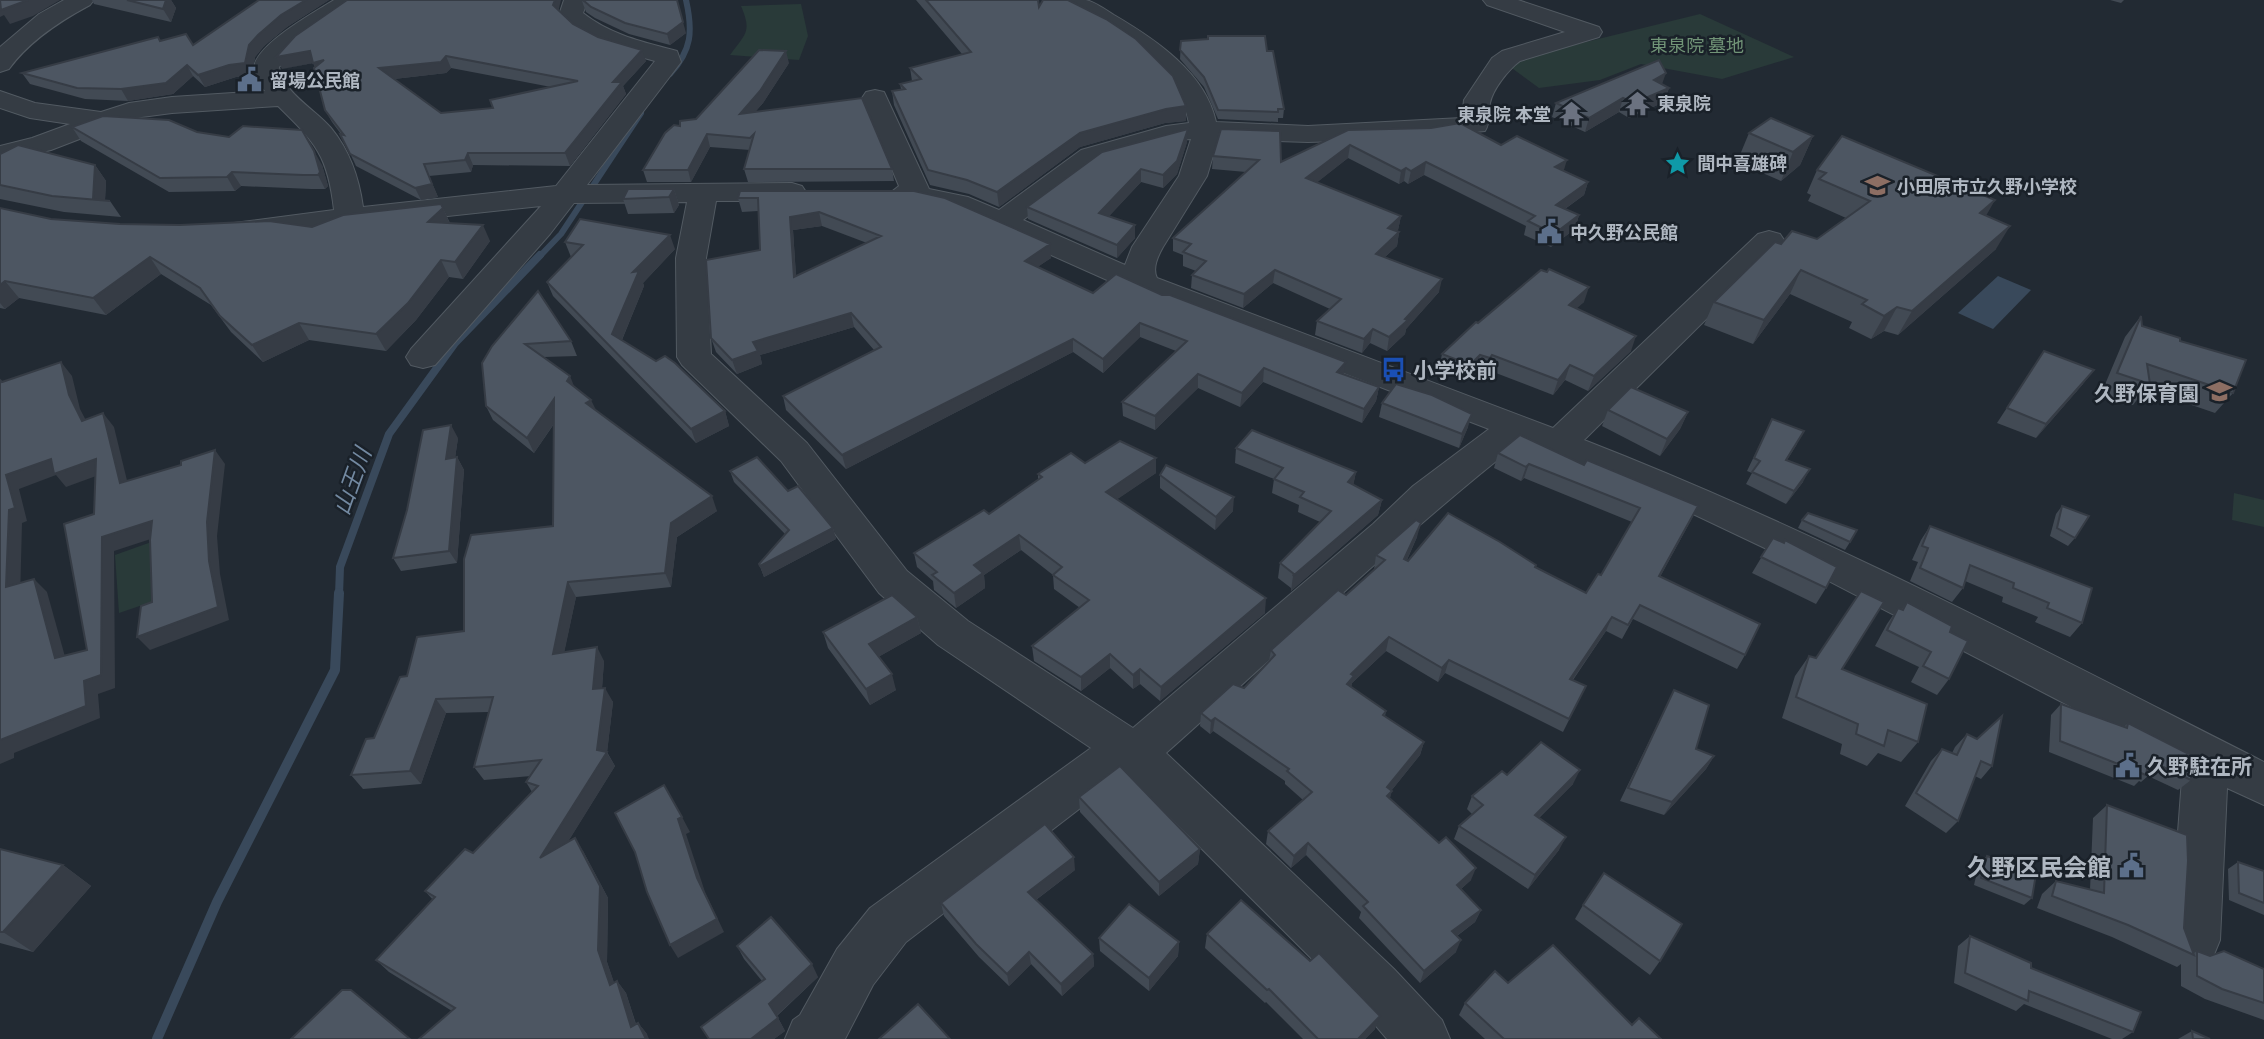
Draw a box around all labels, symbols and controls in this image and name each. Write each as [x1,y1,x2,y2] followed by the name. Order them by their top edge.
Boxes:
[1650,34,1744,56] park label: 東泉院 墓地
[236,66,264,94] public building icon: 留場公民館
[270,69,360,91] place label: 留場公民館
[1623,89,1651,117] temple icon: 東泉院
[1657,92,1711,114] place label: 東泉院
[1557,100,1585,128] temple icon: 東泉院 本堂
[1457,103,1551,125] place label: 東泉院 本堂
[1663,149,1691,177] place icon: 間中喜雄碑
[1697,152,1787,174] place label: 間中喜雄碑
[1863,172,1891,200] school or university icon: 小田原市立久野小学校
[1897,175,2077,197] place label: 小田原市立久野小学校
[1536,218,1564,246] public building icon: 中久野公民館
[1570,221,1678,243] place label: 中久野公民館
[1379,355,1407,383] bus stop icon: 小学校前
[1413,357,1497,382] place label: 小学校前
[2205,378,2233,406] school or university icon: 久野保育園
[2094,380,2199,405] place label: 久野保育園
[326,441,377,518] water label: 山王川
[2113,751,2141,779] public building icon: 久野駐在所
[2147,753,2252,778] place label: 久野駐在所
[1967,852,2111,881] place label: 久野区民会館
[2117,852,2145,880] public building icon: 久野区民会館

